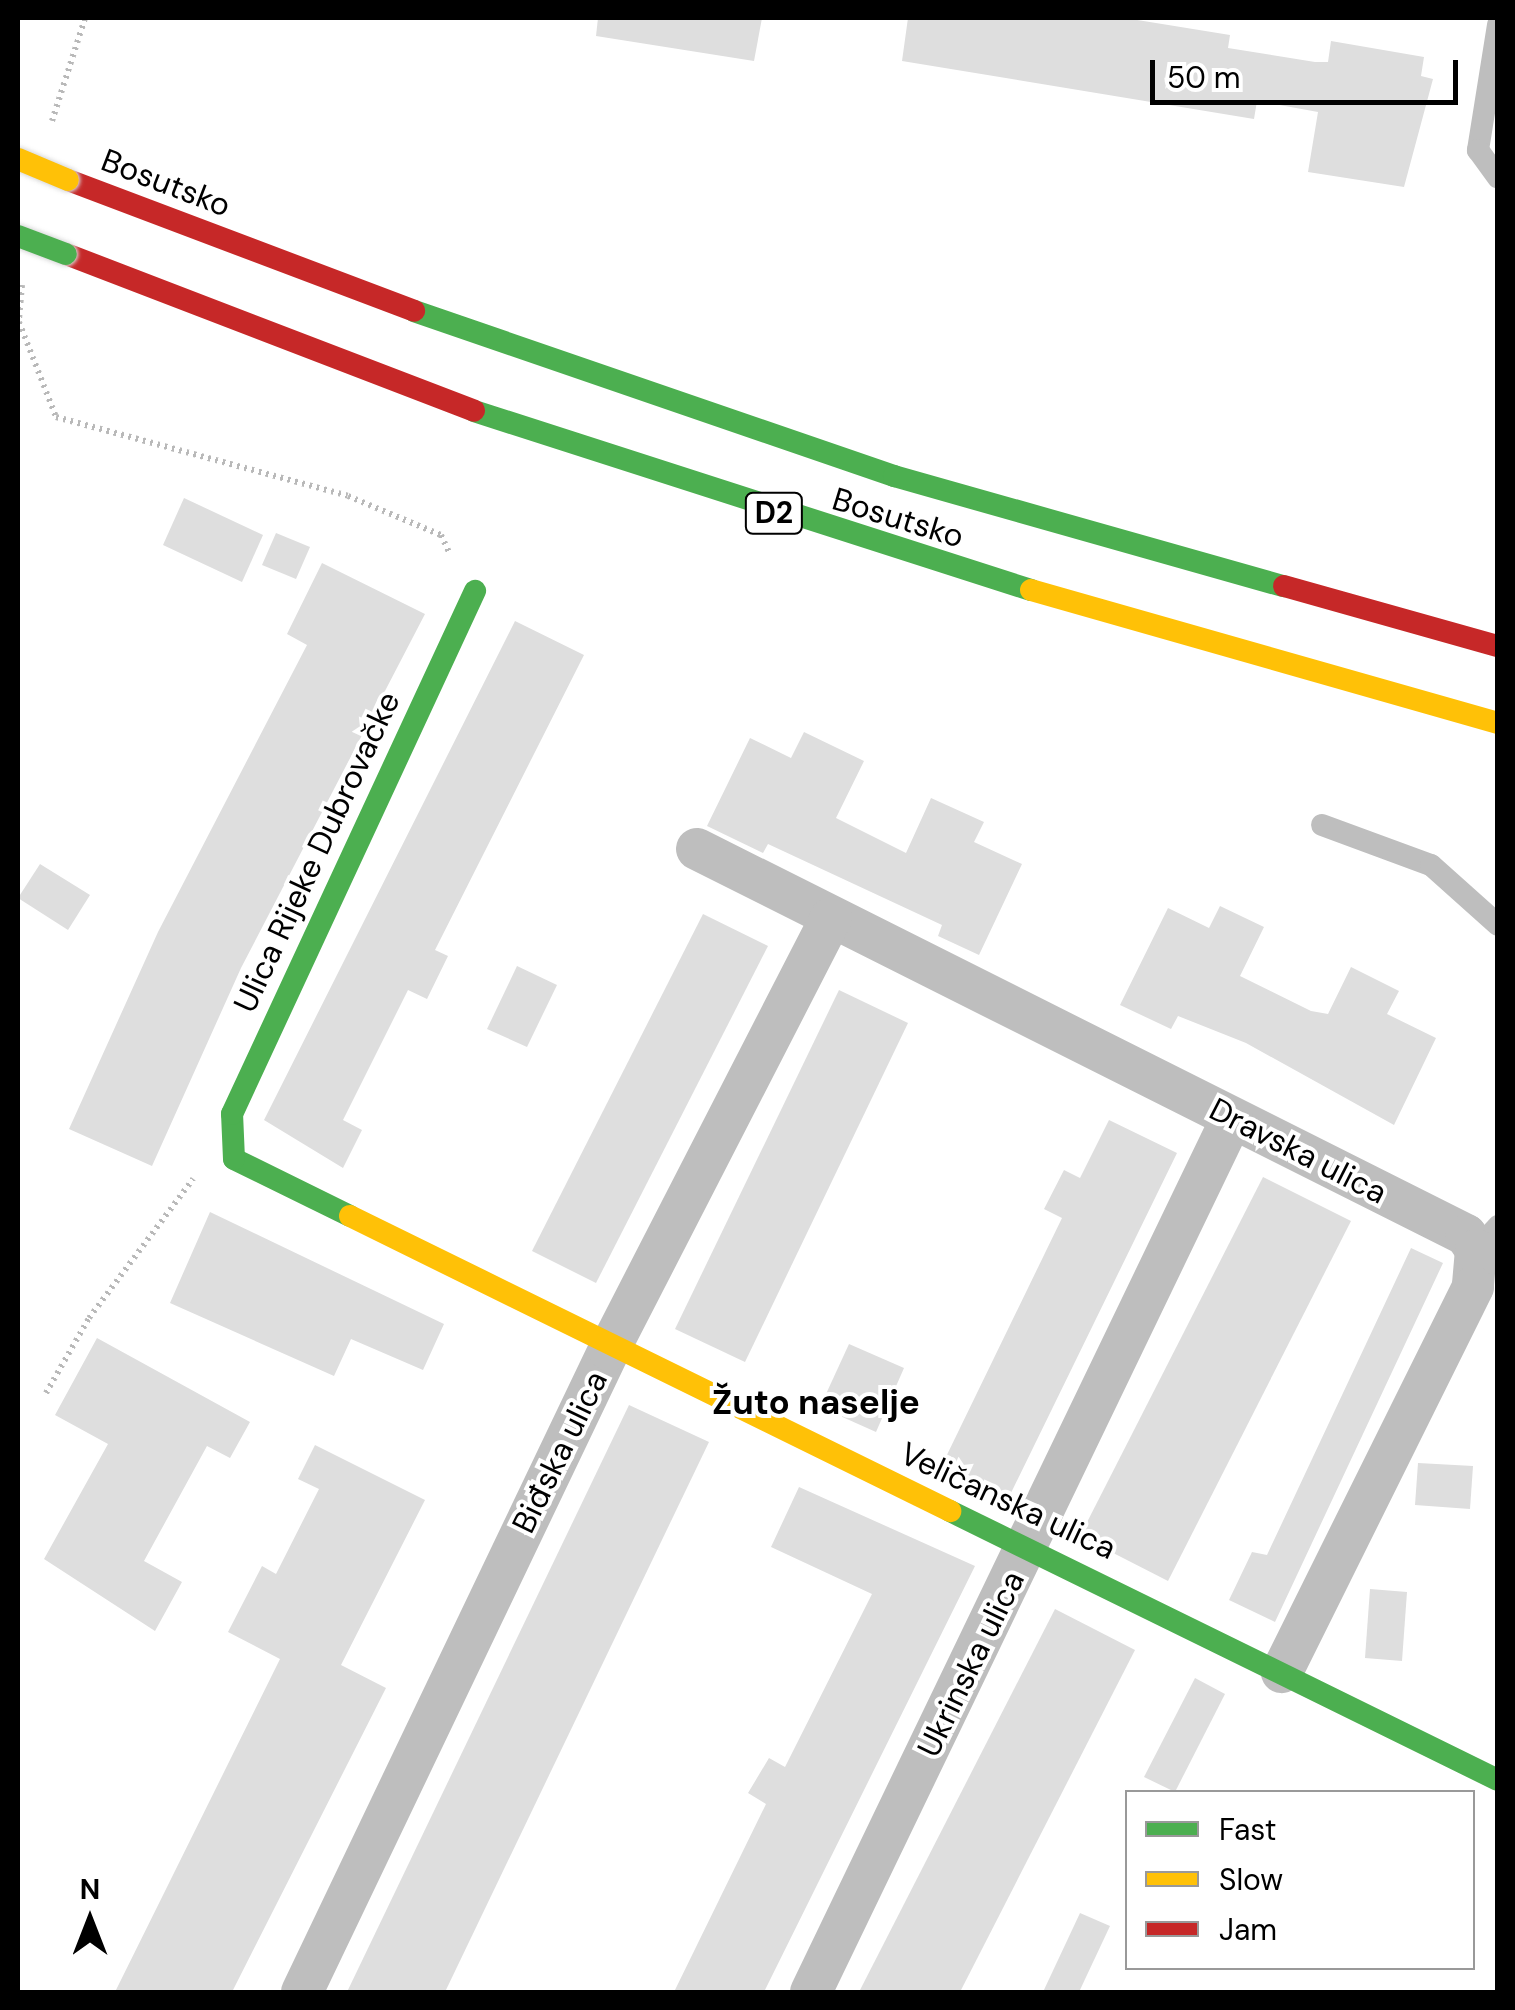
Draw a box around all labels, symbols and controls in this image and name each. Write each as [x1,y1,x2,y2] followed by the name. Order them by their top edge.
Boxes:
[1155,40,1462,102] scale bar
[1167,58,1241,97] text: 50 m
[96,141,236,225] street label: Bosutsko
[828,480,968,556] street label: Bosutsko
[744,488,804,538] road number: D2
[226,686,408,1018] street label: Ulica Rijeke Dubrovačke
[1203,1090,1393,1212] street label: Dravska ulica
[504,1365,616,1539] street label: Biđska ulica
[712,1381,920,1423] district label: Žuto naselje
[894,1434,1122,1568] street label: Veličanska ulica
[910,1565,1032,1763] street label: Ukrinska ulica
[1125,1790,1475,1970] legend
[1219,1810,1277,1849] text: Fast
[1219,1860,1283,1899] text: Slow
[40,1870,140,1970] north arrow
[80,1871,100,1908] text: N
[1219,1910,1277,1949] text: Jam

